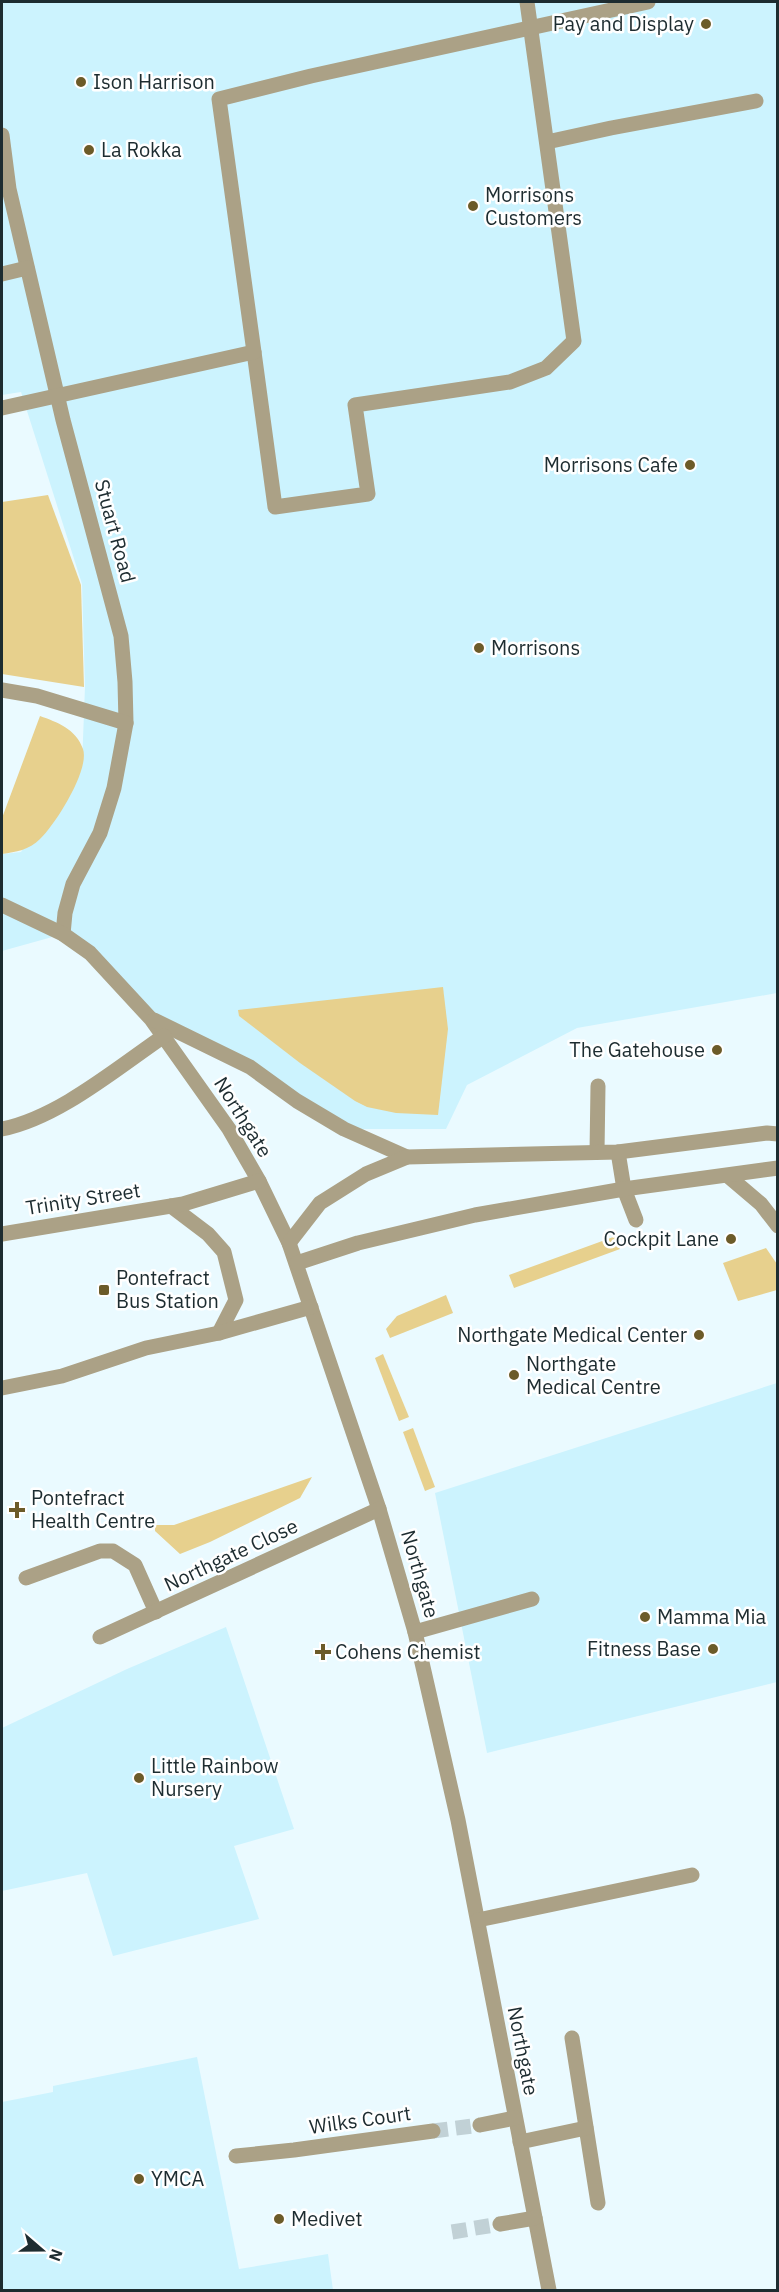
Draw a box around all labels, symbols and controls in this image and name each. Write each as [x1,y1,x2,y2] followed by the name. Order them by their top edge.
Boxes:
[553,10,694,37] place label: Pay and Display
[699,17,713,31] marker: Pay and Display
[93,68,215,95] place label: Ison Harrison
[74,75,88,89] marker: Ison Harrison
[101,136,182,163] place label: La Rokka
[82,143,96,157] marker: La Rokka
[485,181,582,231] place label: Morrisons Customers
[466,199,480,213] marker: Morrisons Customers
[544,451,678,478] place label: Morrisons Cafe
[683,458,697,472] marker: Morrisons Cafe
[89,476,142,585] street label: Stuart Road
[491,634,580,661] place label: Morrisons
[472,641,486,655] marker: Morrisons
[569,1036,705,1063] place label: The Gatehouse
[710,1043,724,1057] marker: The Gatehouse
[208,1071,279,1162] street label: Northgate
[24,1176,142,1221] street label: Trinity Street
[603,1225,719,1252] place label: Cockpit Lane
[724,1232,738,1246] marker: Cockpit Lane
[116,1264,219,1314] place label: Pontefract Bus Station
[97,1283,111,1297] marker: Pontefract Bus Station
[457,1321,687,1348] place label: Northgate Medical Center
[692,1328,706,1342] marker: Northgate Medical Center
[526,1350,661,1400] place label: Northgate Medical Centre
[507,1368,521,1382] marker: Northgate Medical Centre
[31,1484,155,1534] place label: Pontefract Health Centre
[8,1501,26,1519] marker: Pontefract Health Centre
[159,1512,302,1597] street label: Northgate Close
[395,1527,446,1621] street label: Northgate
[657,1603,766,1630] place label: Mamma Mia
[638,1610,652,1624] marker: Mamma Mia
[587,1635,701,1662] place label: Fitness Base
[335,1638,481,1665] place label: Cohens Chemist
[706,1642,720,1656] marker: Fitness Base
[316,1645,330,1659] marker: Cohens Chemist
[151,1752,279,1802] place label: Little Rainbow Nursery
[132,1771,146,1785] marker: Little Rainbow Nursery
[502,2004,545,2098] street label: Northgate
[307,2099,413,2140] street label: Wilks Court
[151,2165,205,2192] place label: YMCA
[132,2172,146,2186] marker: YMCA
[291,2205,363,2232] place label: Medivet
[272,2212,286,2226] marker: Medivet
[12,2220,72,2280] north arrow
[45,2246,67,2264] text: N

